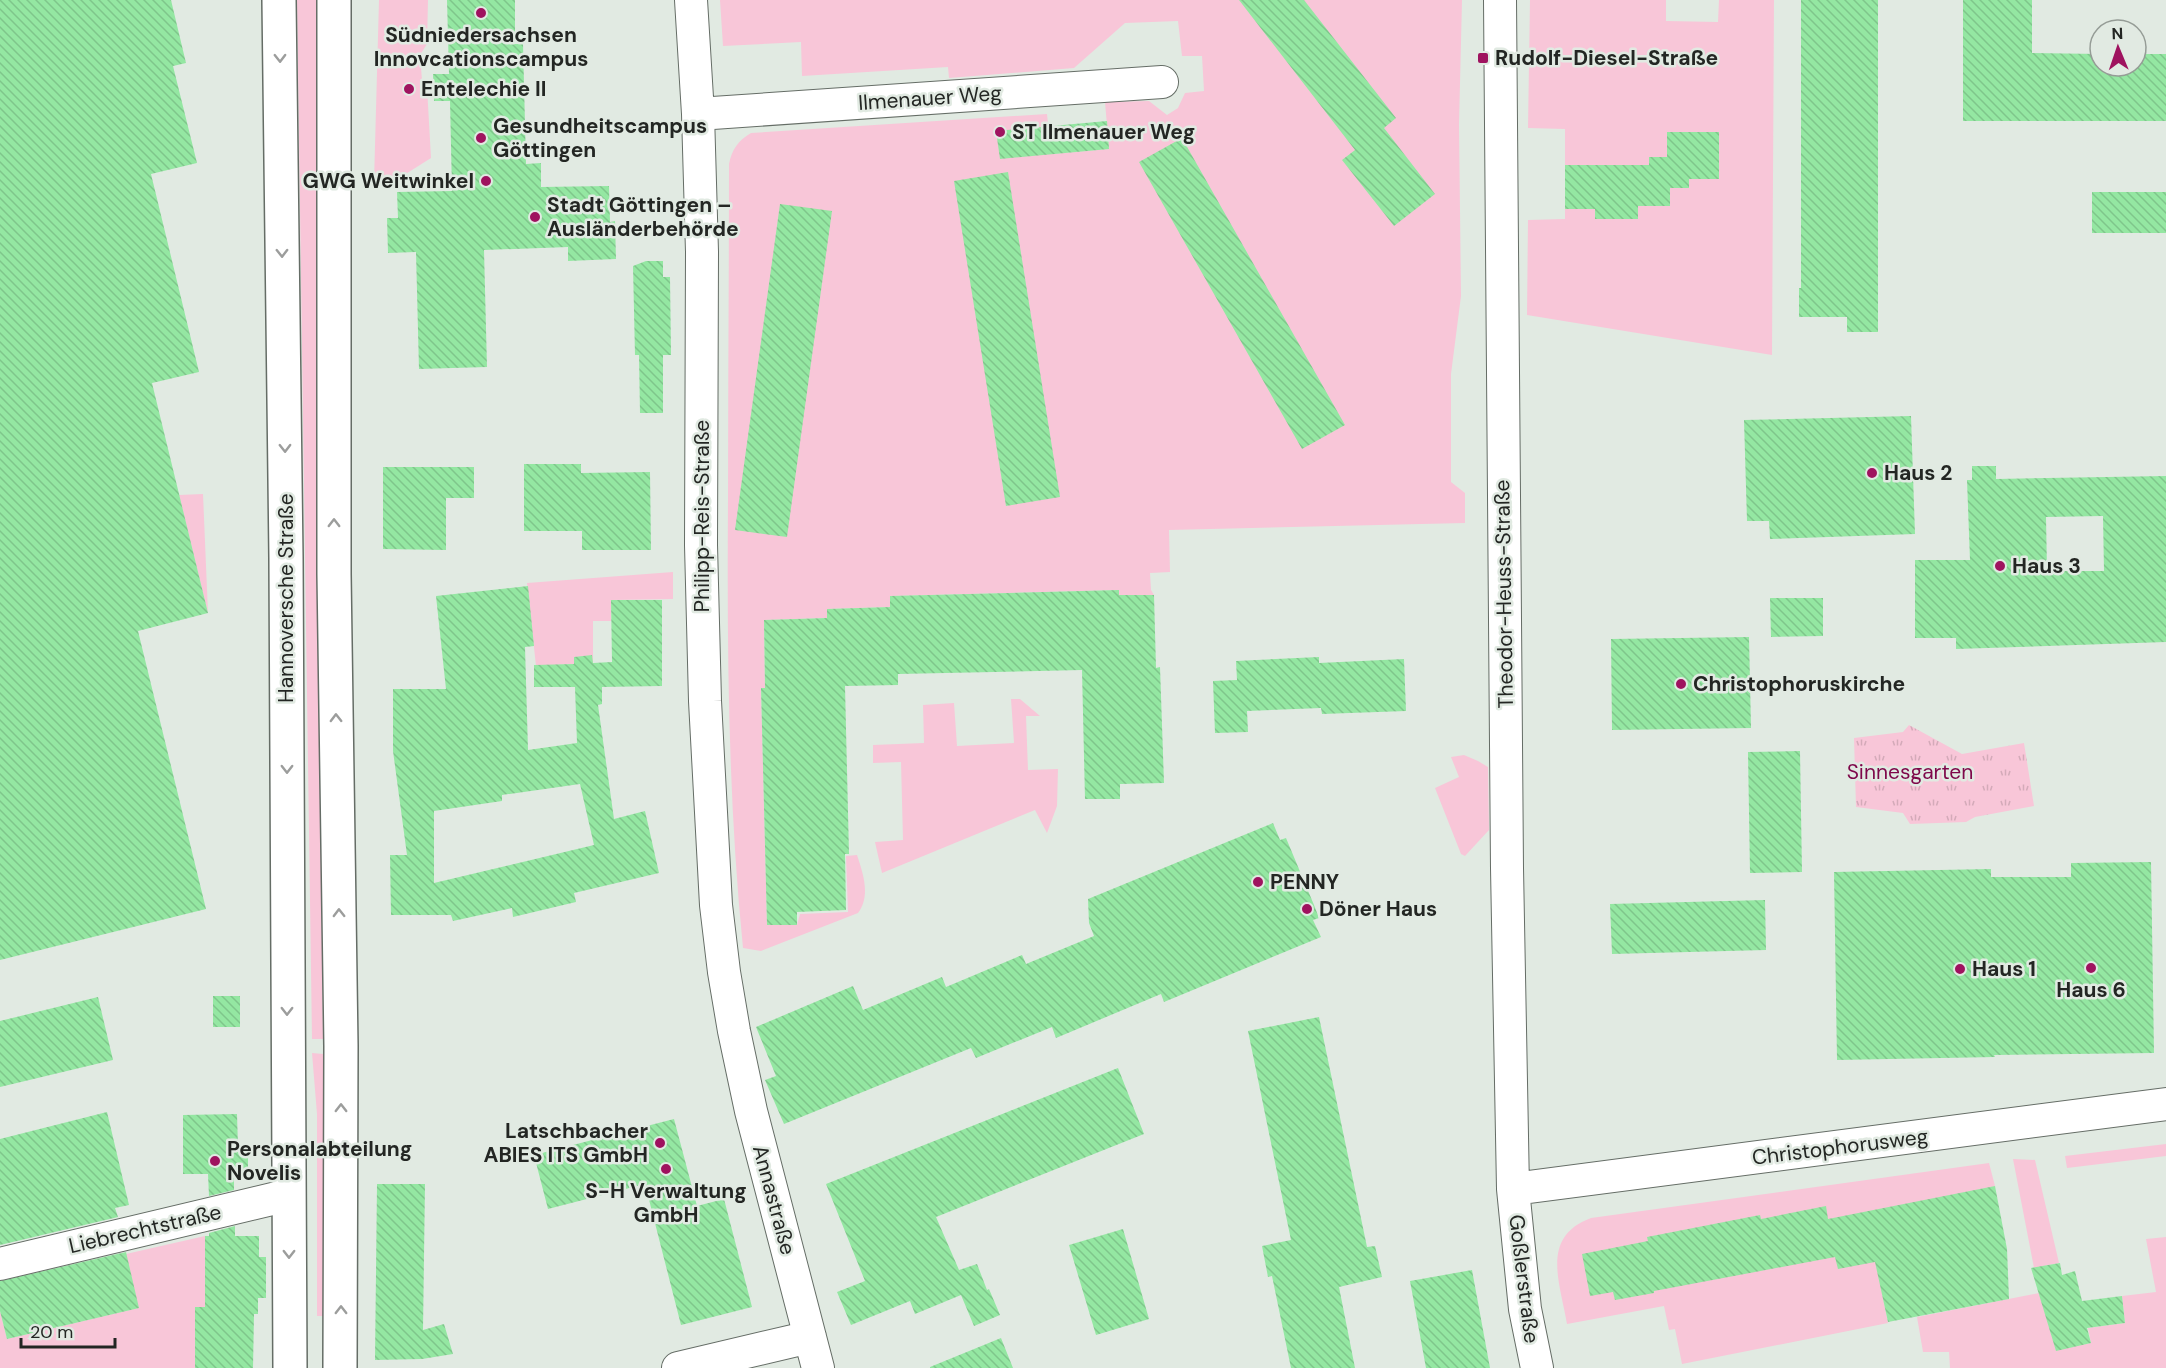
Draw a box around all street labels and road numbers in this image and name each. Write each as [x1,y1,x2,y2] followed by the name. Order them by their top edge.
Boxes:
[857,79,1003,117] street label: Ilmenauer Weg
[688,420,716,612] street label: Philipp-Reis-Straße
[1488,479,1520,709] street label: Theodor-Heuss-Straße
[272,493,300,703] street label: Hannoversche Straße
[1750,1122,1930,1172] street label: Christophorusweg
[746,1142,802,1258] street label: Annastraße
[66,1198,224,1260] street label: Liebrechtstraße
[1502,1213,1546,1345] street label: Goßlerstraße

